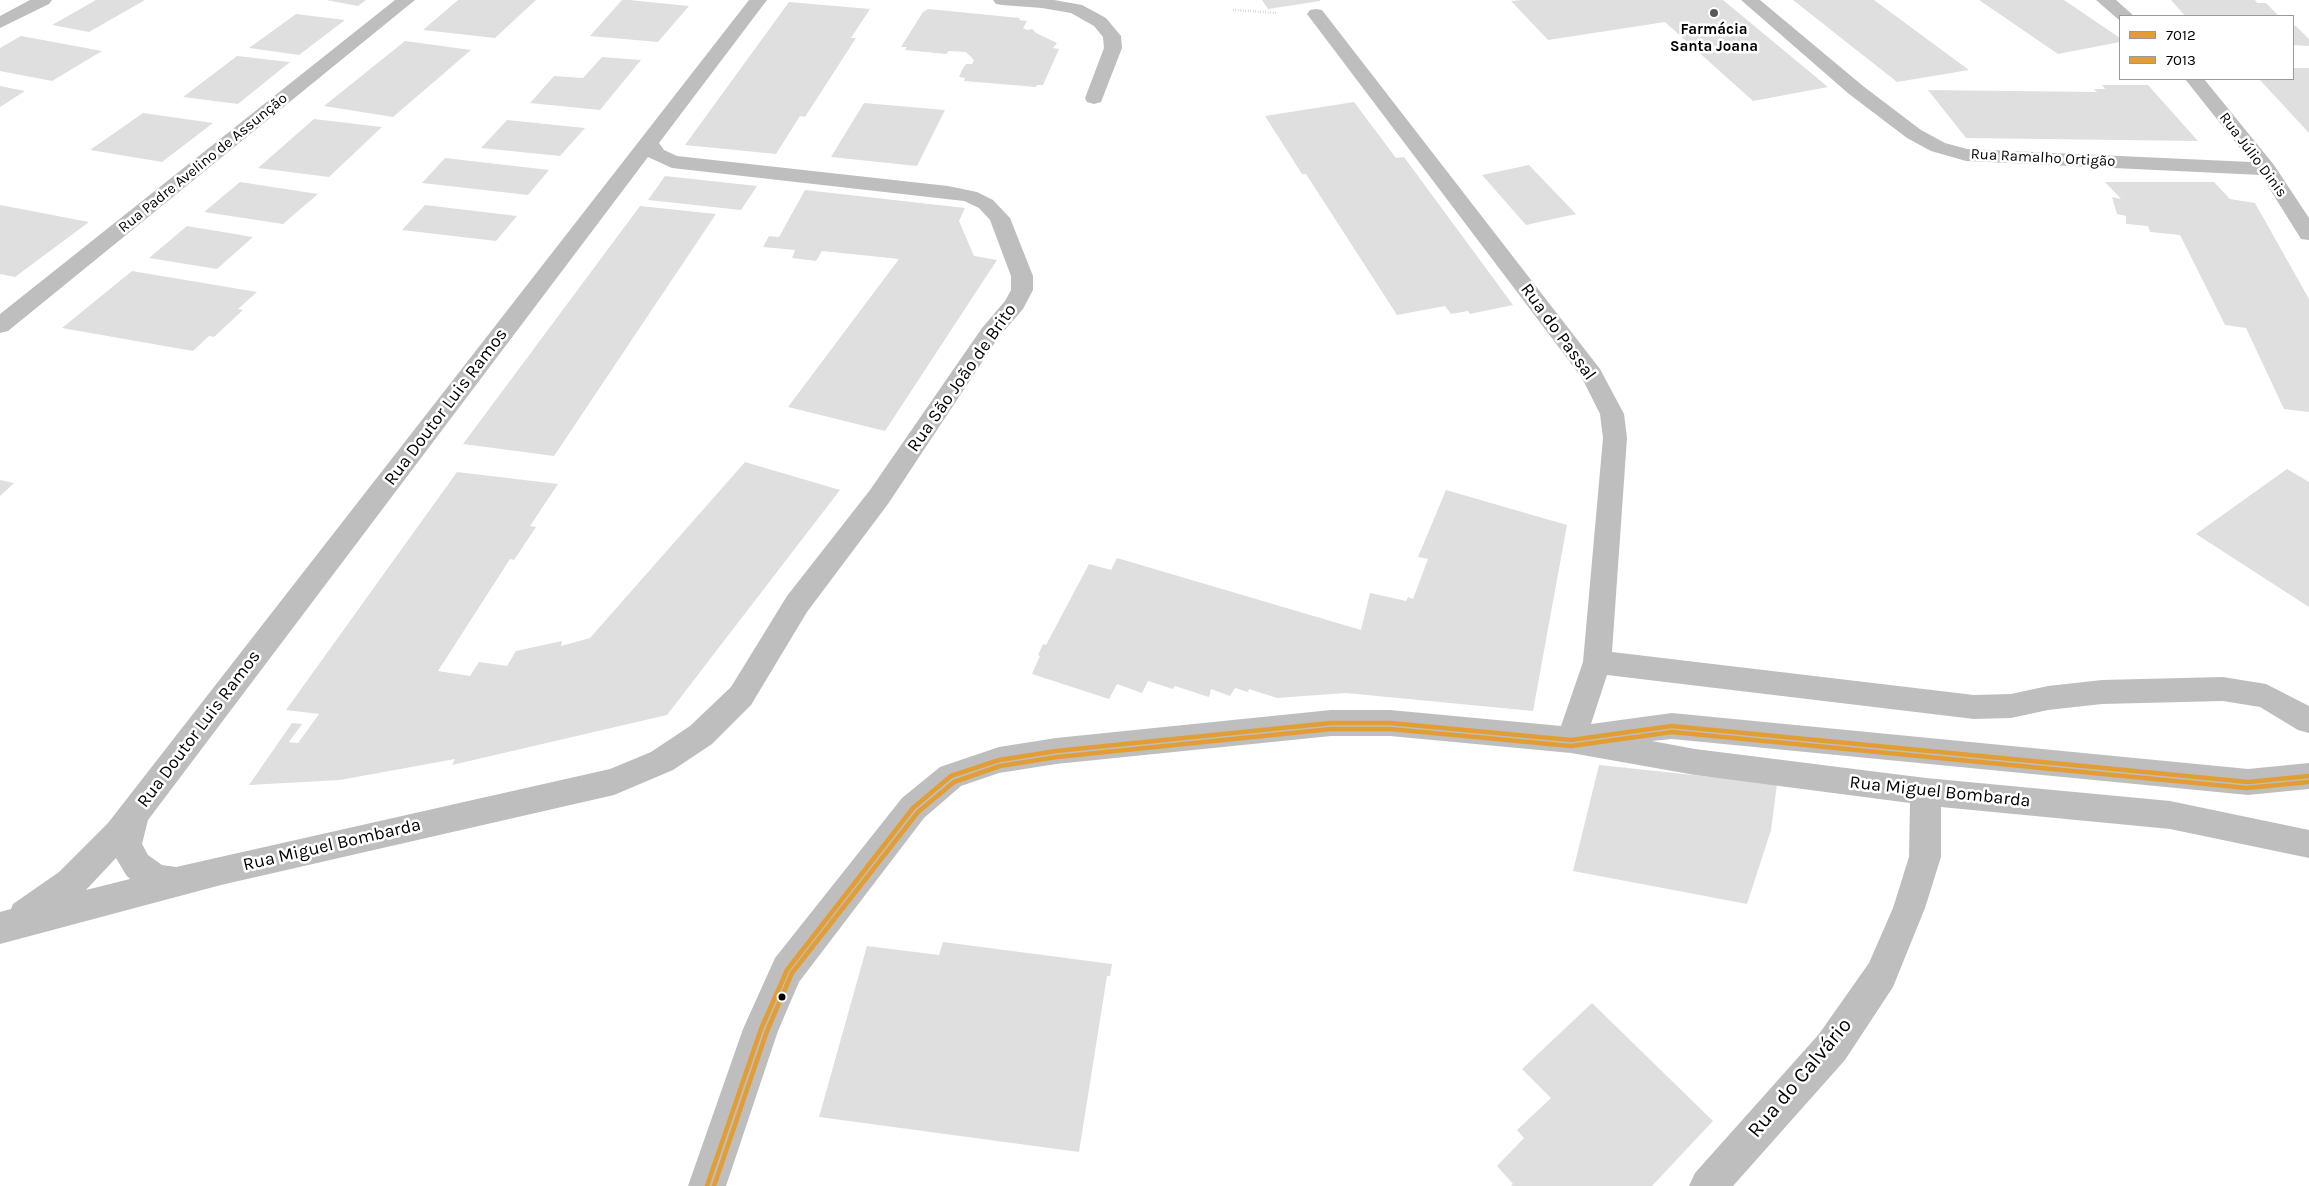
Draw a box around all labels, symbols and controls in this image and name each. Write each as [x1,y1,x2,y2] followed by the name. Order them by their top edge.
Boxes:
[1708,7,1720,19] marker: Farmácia Santa Joana
[2119,15,2294,80] legend
[1670,21,1758,56] place label: Farmácia Santa Joana
[2166,26,2196,44] text: 7012
[2166,51,2196,69] text: 7013
[115,89,291,237] street label: Rua Padre Avelino de Assunção
[2215,109,2291,201] street label: Rua Júlio Dinis
[1970,145,2116,171] street label: Rua Ramalho Ortigão
[1516,279,1600,385] street label: Rua do Passal
[903,300,1021,456] street label: Rua São João de Brito
[380,324,512,490] street label: Rua Doutor Luis Ramos
[133,646,265,812] street label: Rua Doutor Luis Ramos
[1848,772,2032,812] street label: Rua Miguel Bombarda
[241,814,423,876] street label: Rua Miguel Bombarda
[777,992,787,1002] unlabelled marker
[1743,1013,1857,1143] street label: Rua do Calvário

